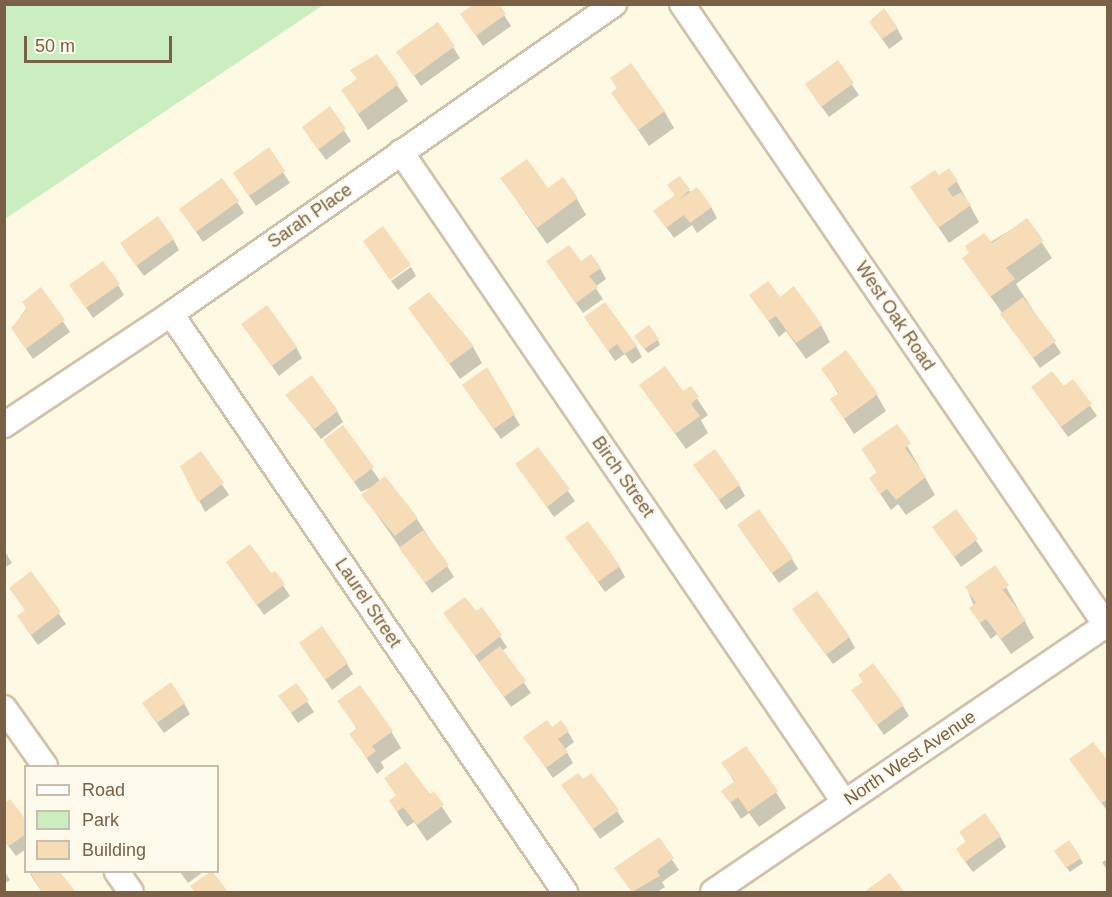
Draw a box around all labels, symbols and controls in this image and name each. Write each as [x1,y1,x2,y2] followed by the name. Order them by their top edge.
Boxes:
[27,24,176,62] scale bar
[35,36,75,56] text: 50 m
[264,179,356,253] street label: Sarah Place
[851,257,939,375] street label: West Oak Road
[587,432,659,522] street label: Birch Street
[330,554,406,652] street label: Laurel Street
[840,706,980,810] street label: North West Avenue
[24,765,219,873] legend
[82,780,125,800] text: Road
[82,810,119,830] text: Park
[82,840,146,860] text: Building

